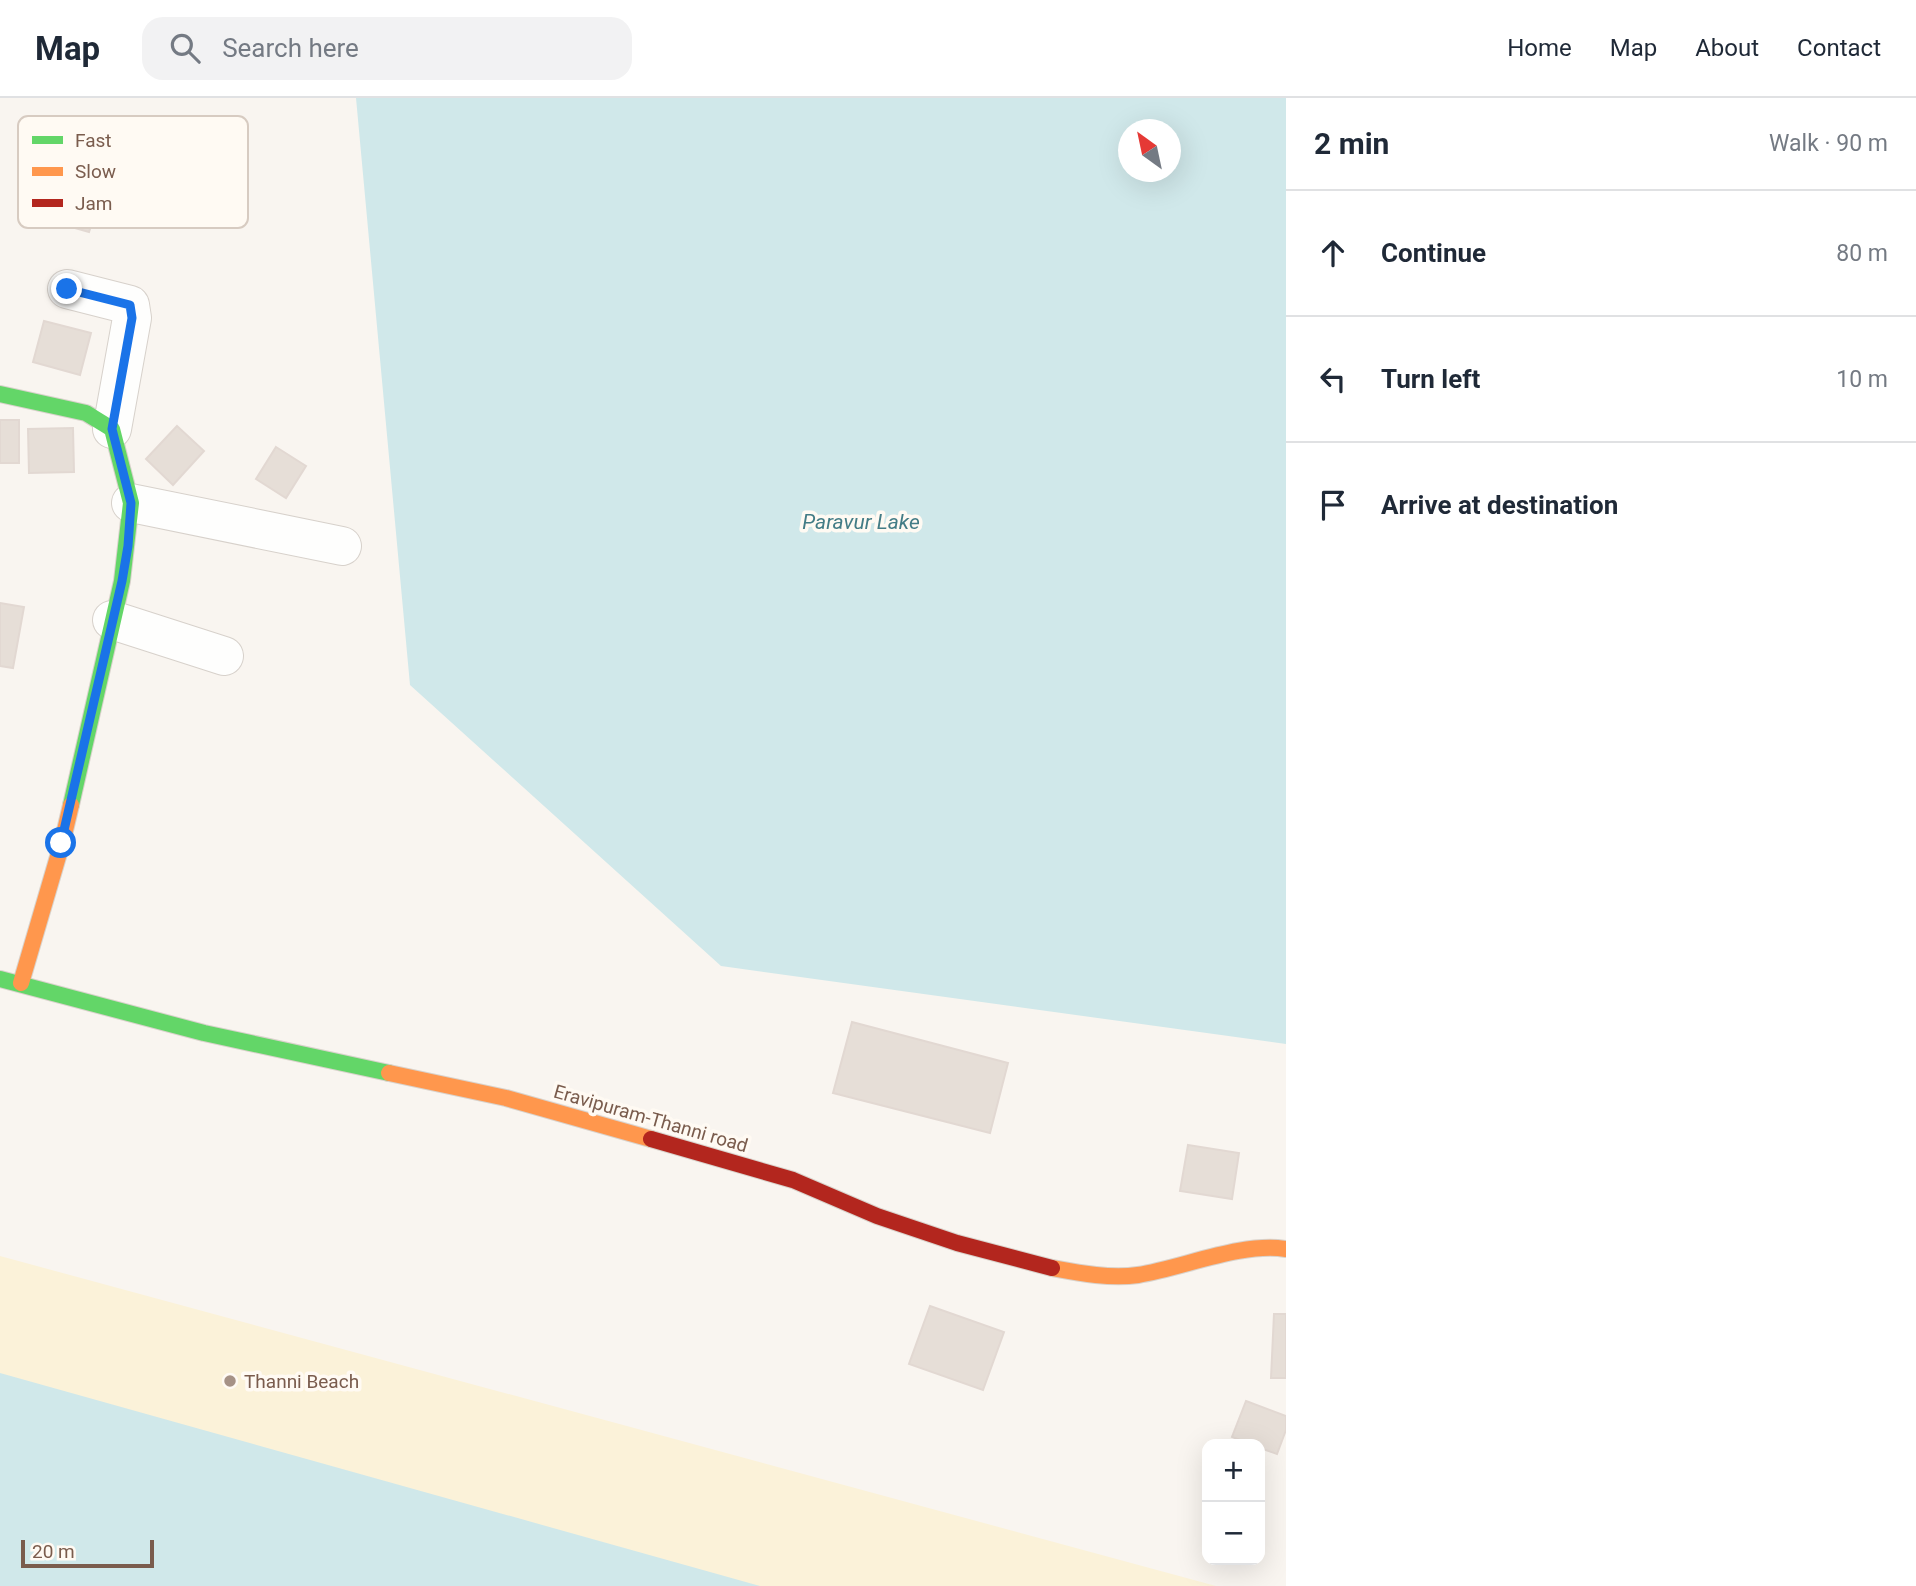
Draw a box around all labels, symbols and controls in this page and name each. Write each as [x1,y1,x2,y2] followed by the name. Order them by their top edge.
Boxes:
[142,17,632,80] search box
[35,29,100,68] text: Map
[166,29,204,67] icon: search
[222,33,359,63] text: Search here
[1507,34,1572,62] text: Home
[1610,34,1657,62] text: Map
[1695,34,1759,62] text: About
[1797,34,1881,62] text: Contact
[18,116,248,228] legend
[1118,119,1181,182] north arrow
[1314,126,1389,161] text: 2 min
[75,129,112,152] text: Fast
[1769,130,1888,157] text: Walk · 90 m
[75,160,116,183] text: Slow
[75,192,112,215] text: Jam
[1314,234,1352,272] icon: ahead
[1381,238,1486,268] text: Continue
[1836,240,1888,267] text: 80 m
[51,273,82,304] route end
[1314,360,1352,398] icon: left
[1381,364,1480,394] text: Turn left
[1836,366,1888,393] text: 10 m
[1314,486,1352,524] icon: arrive
[1381,490,1618,520] text: Arrive at destination
[802,510,920,534] water label: Paravur Lake
[45,827,76,858] route start
[551,1080,751,1157] street label: Eravipuram-Thanni road
[244,1370,359,1393] place label: Thanni Beach
[222,1373,238,1389] marker: Thanni Beach
[1202,1439,1265,1565] map controls
[1202,1439,1265,1502] button: +
[1202,1502,1265,1565] button: −
[21,1537,154,1569] scale bar
[32,1540,75,1563] text: 20 m

